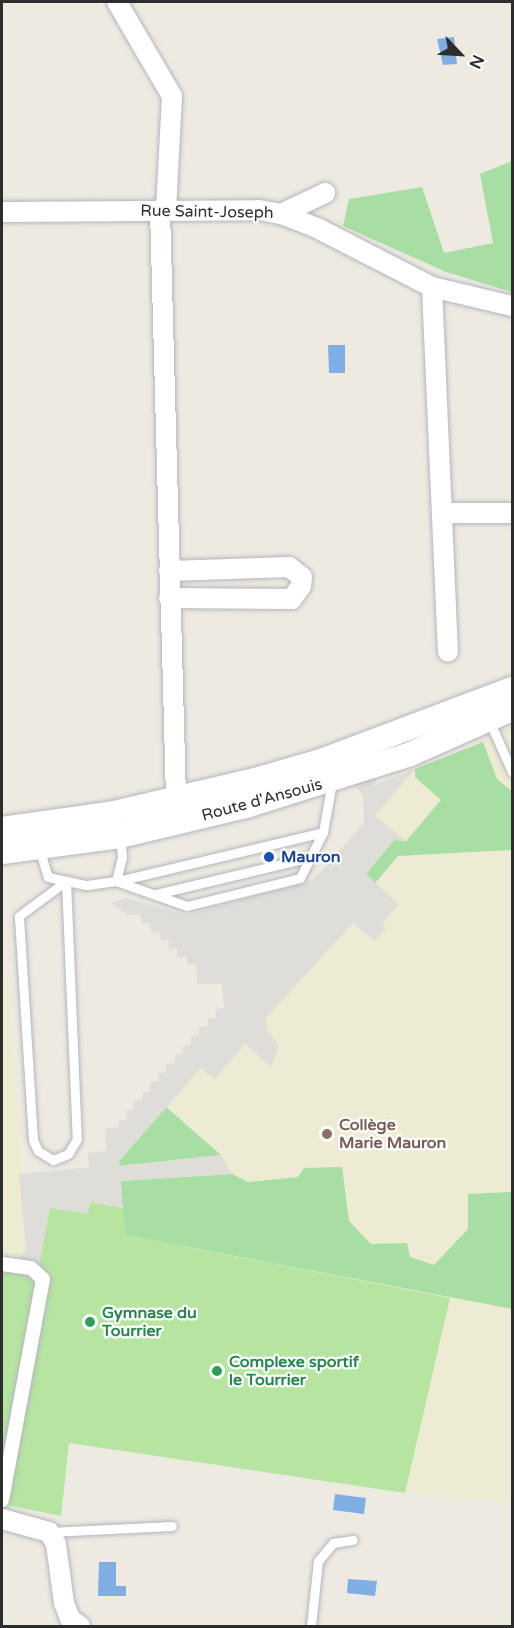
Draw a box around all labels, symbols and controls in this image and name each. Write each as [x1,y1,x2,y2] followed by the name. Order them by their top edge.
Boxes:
[430,24,490,84] north arrow
[465,52,488,72] text: N
[140,201,274,223] street label: Rue Saint-Joseph
[200,775,324,825] street label: Route d'Ansouis
[281,847,340,867] place label: Mauron
[262,850,276,864] marker: Mauron
[339,1115,446,1153] place label: Collège Marie Mauron
[320,1127,334,1141] marker: Collège Marie Mauron
[102,1303,197,1341] place label: Gymnase du Tourrier
[83,1315,97,1329] marker: Gymnase du Tourrier
[229,1352,359,1390] place label: Complexe sportif le Tourrier
[210,1364,224,1378] marker: Complexe sportif le Tourrier

